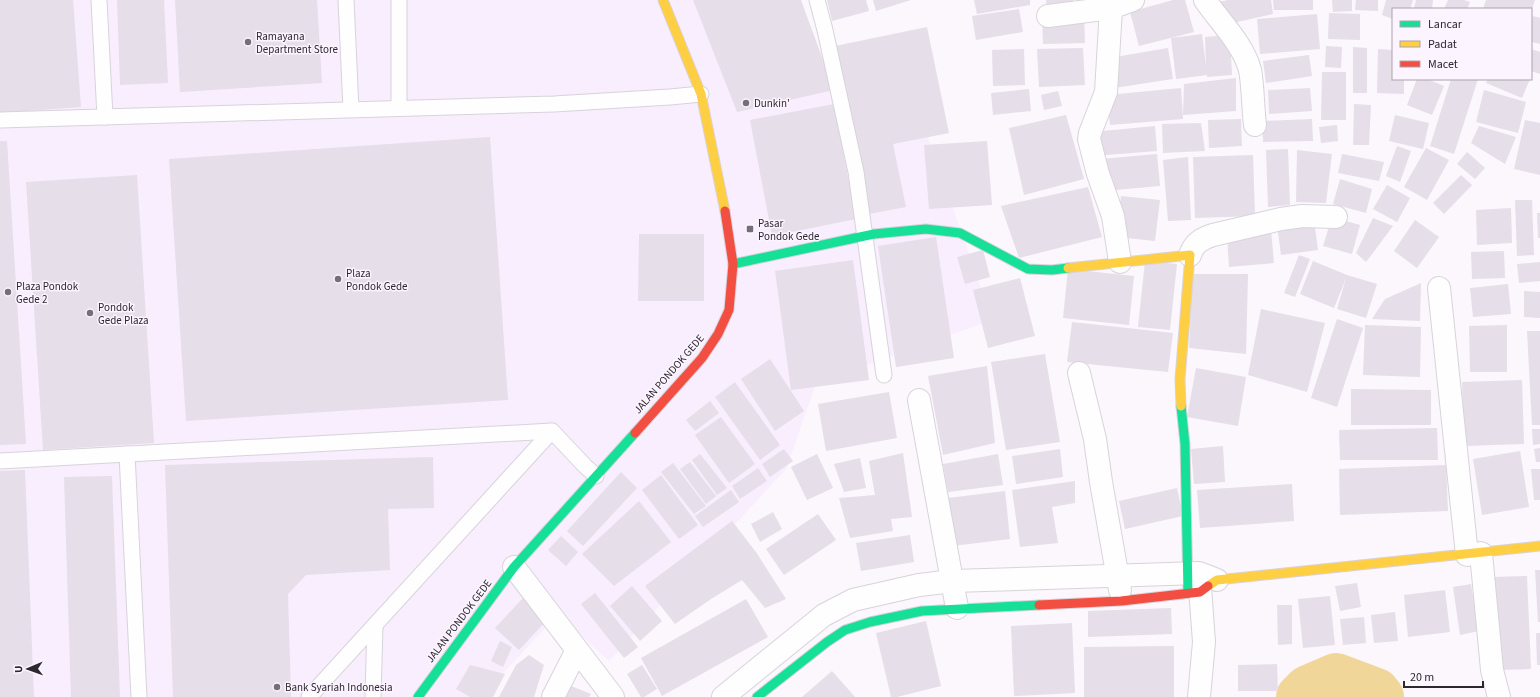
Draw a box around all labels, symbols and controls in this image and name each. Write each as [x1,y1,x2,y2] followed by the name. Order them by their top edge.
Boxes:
[1392,8,1532,80] legend
[1428,16,1463,33] text: Lancar
[256,29,339,57] place label: Ramayana Department Store
[1428,36,1457,53] text: Padat
[243,37,253,47] marker: Ramayana Department Store
[1428,56,1458,73] text: Macet
[754,96,790,111] place label: Dunkin'
[741,98,751,108] marker: Dunkin'
[758,216,820,244] place label: Pasar Pondok Gede
[745,224,755,234] marker: Pasar Pondok Gede
[346,266,408,294] place label: Plaza Pondok Gede
[333,274,343,284] marker: Plaza Pondok Gede
[16,279,79,307] place label: Plaza Pondok Gede 2
[3,287,13,297] marker: Plaza Pondok Gede 2
[98,300,149,328] place label: Pondok Gede Plaza
[85,308,95,318] marker: Pondok Gede Plaza
[630,331,708,417] street label: JALAN PONDOK GEDE
[423,576,495,666] street label: JALAN PONDOK GEDE
[8,649,48,689] north arrow
[1404,663,1483,689] scale bar
[11,665,26,673] text: U
[1410,669,1434,686] text: 20 m
[285,680,393,695] place label: Bank Syariah Indonesia
[272,682,282,692] marker: Bank Syariah Indonesia

